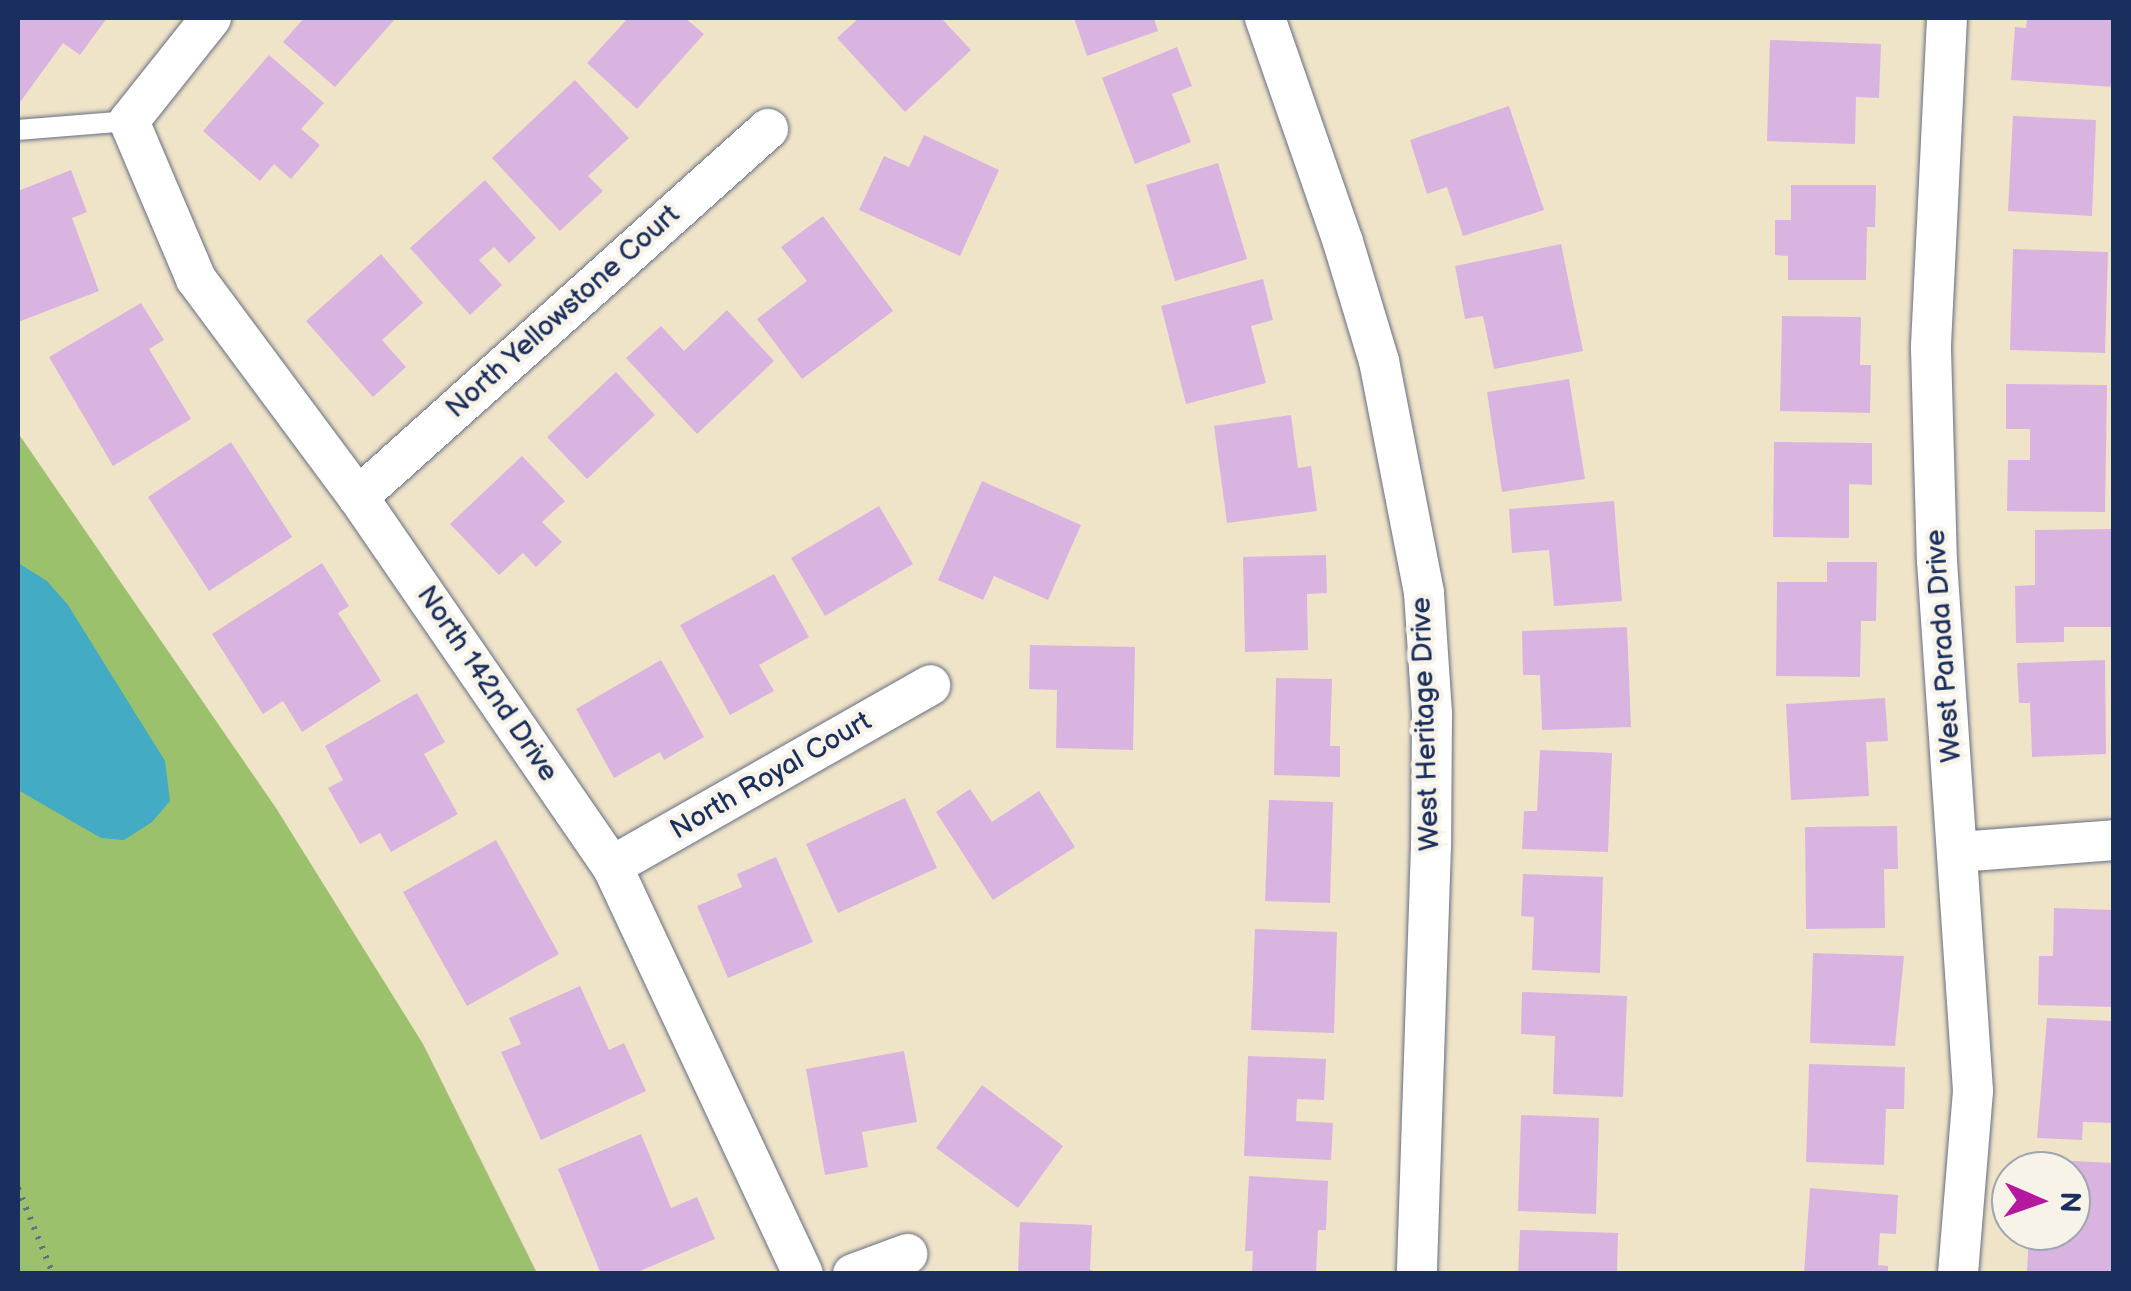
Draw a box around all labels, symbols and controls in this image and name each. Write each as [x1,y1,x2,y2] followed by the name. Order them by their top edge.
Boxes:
[439,198,687,426] street label: North Yellowstone Court
[1919,528,1969,764] street label: West Parada Drive
[409,580,565,788] street label: North 142nd Drive
[1405,596,1447,852] street label: West Heritage Drive
[665,705,877,847] street label: North Royal Court
[1991,1151,2091,1251] north arrow
[2053,1191,2086,1213] text: N

